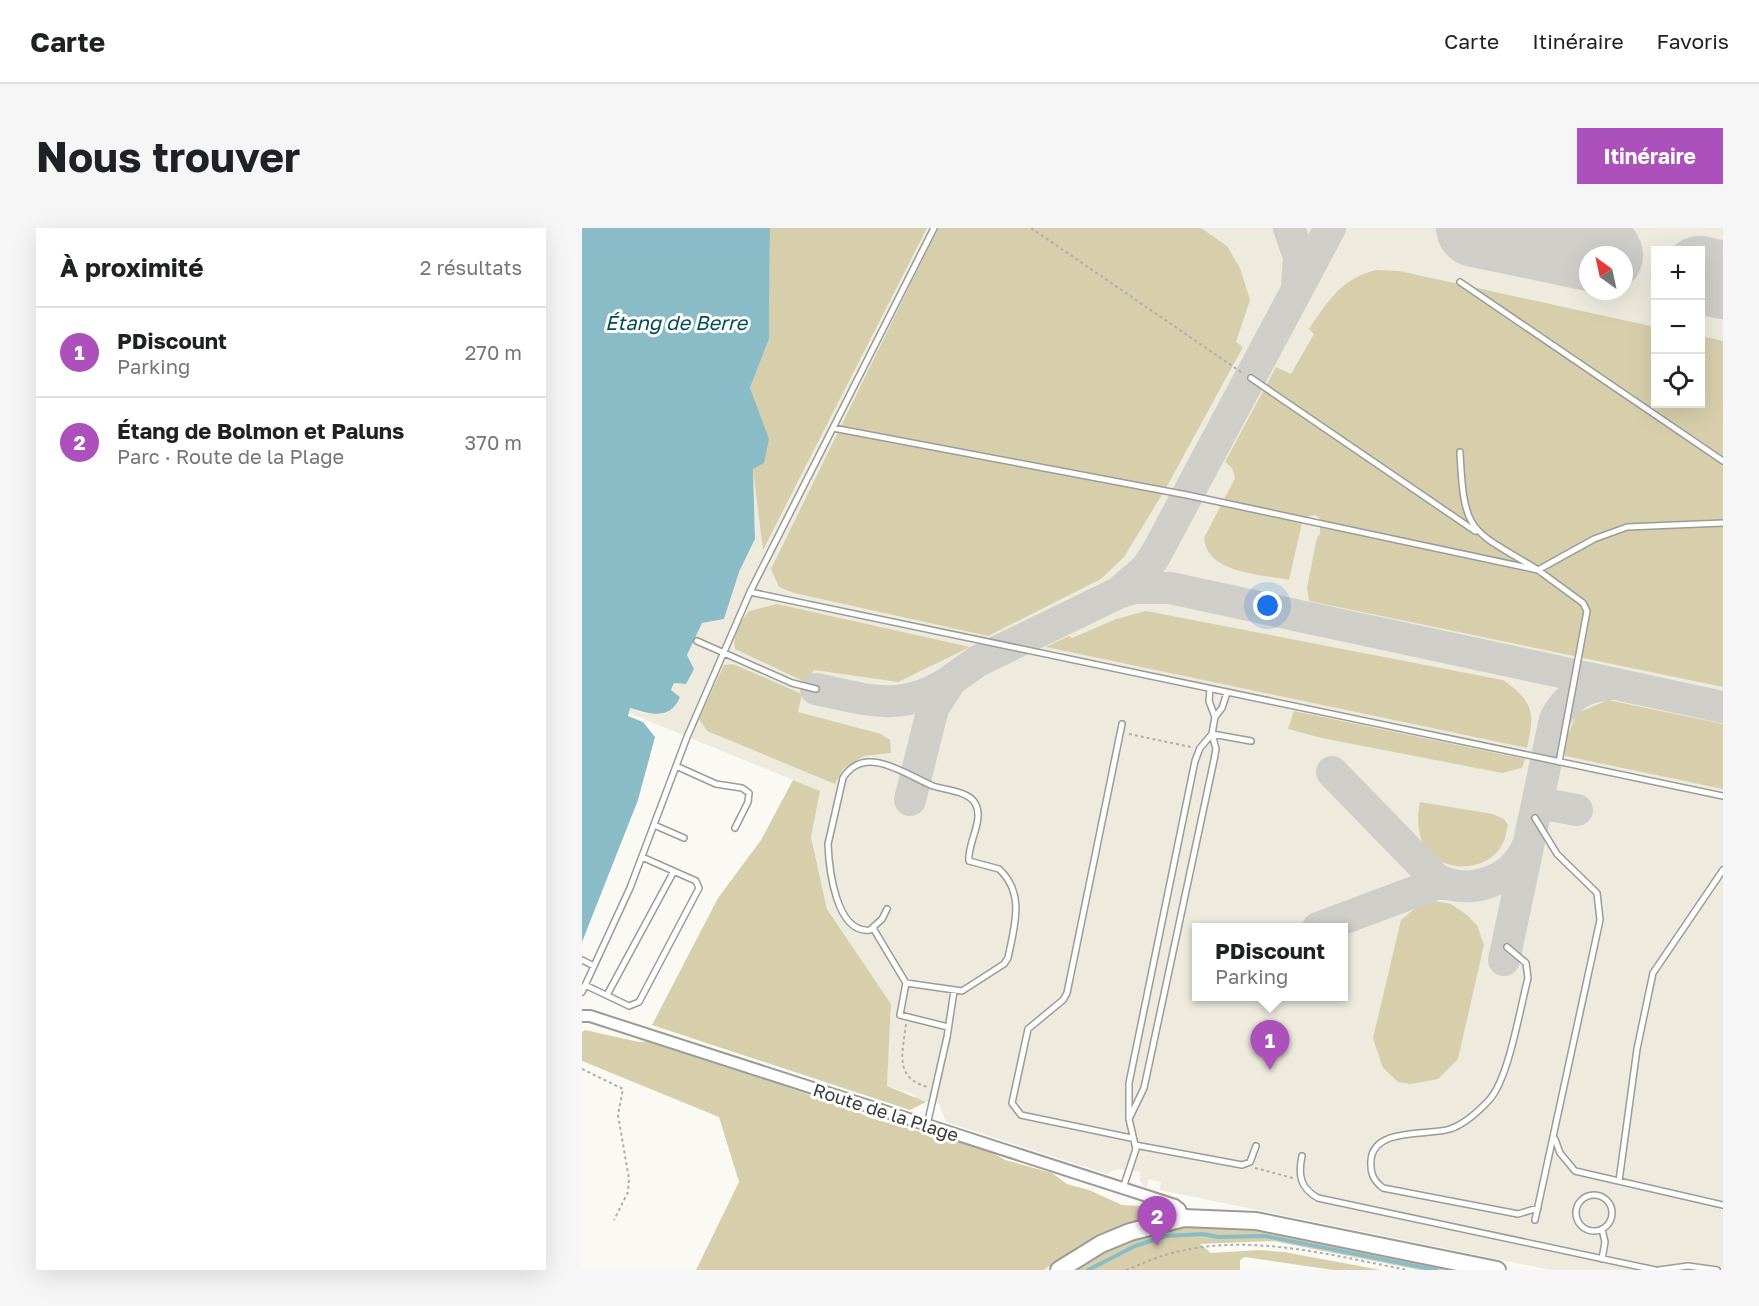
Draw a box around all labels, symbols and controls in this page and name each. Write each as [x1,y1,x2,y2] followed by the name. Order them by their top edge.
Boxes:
[30,25,105,58] text: Carte
[1444,28,1499,54] text: Carte
[1532,28,1624,54] text: Itinéraire
[1657,28,1729,54] text: Favoris
[1577,128,1723,184] button: Itinéraire
[36,131,300,181] text: Nous trouver
[1579,246,1633,300] north arrow
[1651,246,1705,408] map controls
[1651,246,1705,300] button: +
[60,252,204,283] text: À proximité
[420,255,522,279] text: 2 résultats
[1651,300,1705,354] button: −
[605,310,748,335] water label: Étang de Berre
[117,327,227,354] text: PDiscount
[74,340,85,364] text: 1
[465,340,522,364] text: 270 m
[117,354,190,378] text: Parking
[1651,354,1705,408] button: locate
[117,417,404,444] text: Étang de Bolmon et Paluns
[73,430,86,454] text: 2
[465,430,522,454] text: 370 m
[117,444,344,468] text: Parc · Route de la Plage
[1253,591,1282,620] your location
[1192,923,1348,1001] popup
[1215,937,1325,964] text: PDiscount
[1215,964,1288,988] text: Parking
[1250,1020,1290,1070] pin: 1
[811,1078,961,1146] street label: Route de la Plage
[1138,1196,1176,1246] pin: 2

